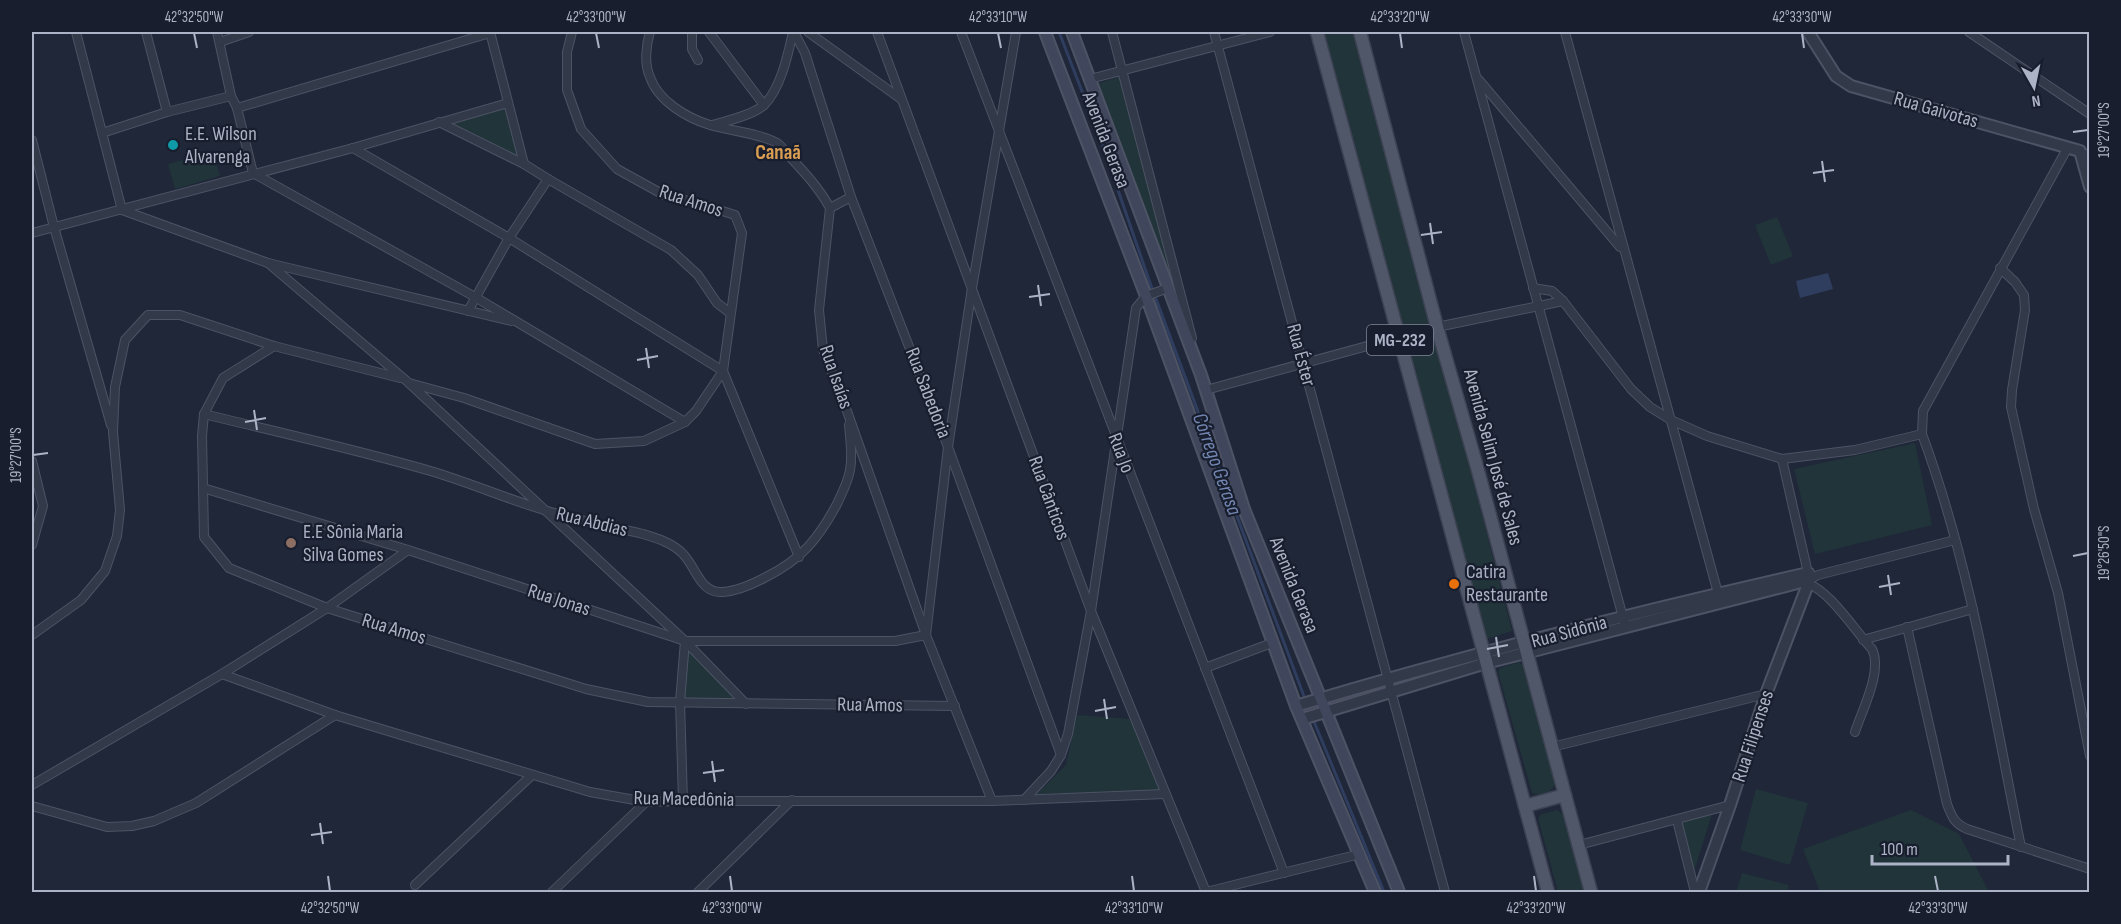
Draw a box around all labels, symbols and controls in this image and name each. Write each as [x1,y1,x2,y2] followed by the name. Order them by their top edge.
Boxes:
[165,8,224,27] text: 42°32'50"W
[566,8,626,27] text: 42°33'00"W
[969,8,1027,27] text: 42°33'10"W
[1371,8,1430,27] text: 42°33'20"W
[1773,8,1832,27] text: 42°33'30"W
[2004,57,2064,117] north arrow
[1076,87,1135,192] street label: Avenida Gerasa
[1891,87,1981,133] street label: Rua Gaivotas
[2030,90,2042,110] text: N
[2095,102,2114,158] text: 19°27'00"S
[184,122,257,169] place label: E.E. Wilson Alvarenga
[166,138,180,152] marker: E.E. Wilson Alvarenga
[755,140,801,165] district label: Canaã
[656,179,726,223] street label: Rua Amos
[1281,321,1321,389] street label: Rua Éster
[1367,325,1433,355] road number: MG-232
[814,342,858,412] street label: Rua Isaías
[900,344,956,442] street label: Rua Sabedoria
[1458,365,1528,548] street label: Avenida Selim José de Sales
[1187,410,1247,519] water label: Córrego Gerasa
[7,427,26,483] text: 19°27'00"S
[1102,430,1140,476] street label: Rua Jo
[1023,453,1075,543] street label: Rua Cânticos
[554,502,630,542] street label: Rua Abdias
[303,520,403,567] place label: E.E Sônia Maria Silva Gomes
[2095,526,2114,580] text: 19°26'50"S
[1264,533,1324,637] street label: Avenida Gerasa
[284,536,298,550] marker: E.E Sônia Maria Silva Gomes
[1466,560,1548,607] place label: Catira Restaurante
[1447,577,1461,591] marker: Catira Restaurante
[525,579,593,621] street label: Rua Jonas
[359,608,429,650] street label: Rua Amos
[1529,610,1609,654] street label: Rua Sidônia
[1727,687,1779,785] street label: Rua Filipenses
[837,692,903,718] street label: Rua Amos
[633,786,735,812] street label: Rua Macedônia
[1872,828,2008,866] scale bar
[1881,839,1918,860] text: 100 m
[301,899,360,918] text: 42°32'50"W
[702,899,762,918] text: 42°33'00"W
[1105,899,1163,918] text: 42°33'10"W
[1507,899,1566,918] text: 42°33'20"W
[1909,899,1968,918] text: 42°33'30"W

